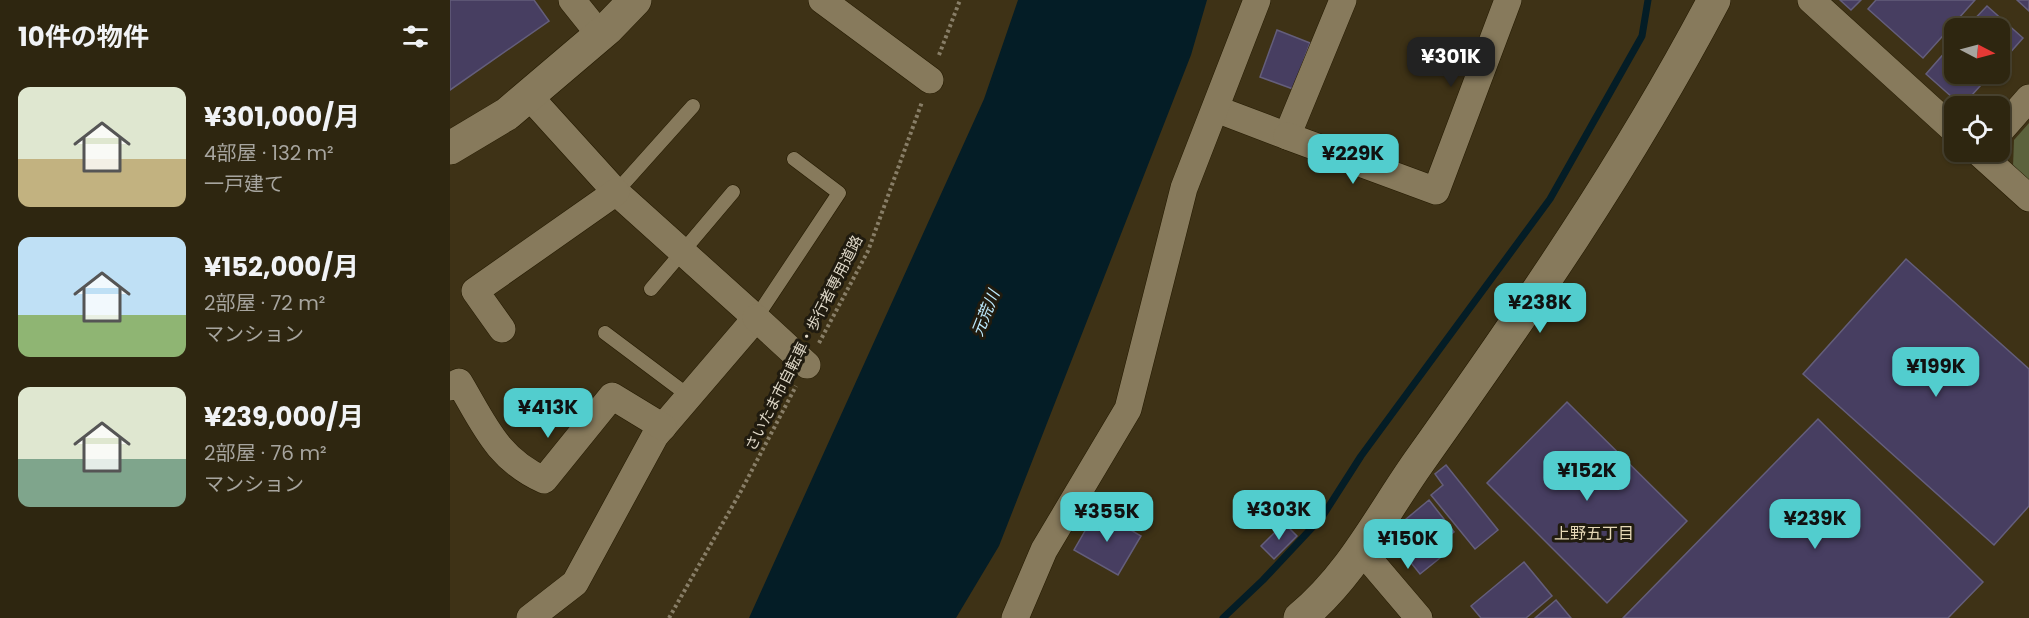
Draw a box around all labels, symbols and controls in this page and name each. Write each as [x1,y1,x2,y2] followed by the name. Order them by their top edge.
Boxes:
[1944,18,2010,84] north arrow
[1944,18,2010,162] map controls
[18,19,149,55] text: 10件の物件
[399,20,432,53] icon: filters
[1409,37,1493,88] pin: ¥301K
[1421,42,1481,70] text: ¥301K
[1944,96,2010,162] button: locate
[204,99,360,135] text: ¥301,000/月
[66,111,138,183] icon: home
[1311,134,1395,185] pin: ¥229K
[204,139,334,167] text: 4部屋 · 132 m²
[1322,139,1384,167] text: ¥229K
[204,170,284,198] text: 一戸建て
[740,231,867,454] street label: さいたま市自転車・歩行者専用道路
[204,249,359,285] text: ¥152,000/月
[66,261,138,333] icon: home
[1498,283,1582,334] pin: ¥238K
[966,285,1006,340] water label: 元荒川
[1508,288,1572,316] text: ¥238K
[204,289,325,317] text: 2部屋 · 72 m²
[204,320,304,348] text: マンション
[1894,347,1978,398] pin: ¥199K
[1906,352,1966,380] text: ¥199K
[506,388,590,439] pin: ¥413K
[518,393,578,421] text: ¥413K
[204,399,364,435] text: ¥239,000/月
[66,411,138,483] icon: home
[204,439,327,467] text: 2部屋 · 76 m²
[1545,451,1629,502] pin: ¥152K
[1557,456,1617,484] text: ¥152K
[204,470,304,498] text: マンション
[1237,490,1321,541] pin: ¥303K
[1065,492,1149,543] pin: ¥355K
[1247,495,1311,523] text: ¥303K
[1074,497,1140,525] text: ¥355K
[1773,499,1857,550] pin: ¥239K
[1783,504,1847,532] text: ¥239K
[1366,519,1450,570] pin: ¥150K
[1554,522,1634,545] district label: 上野五丁目
[1378,524,1438,552] text: ¥150K

